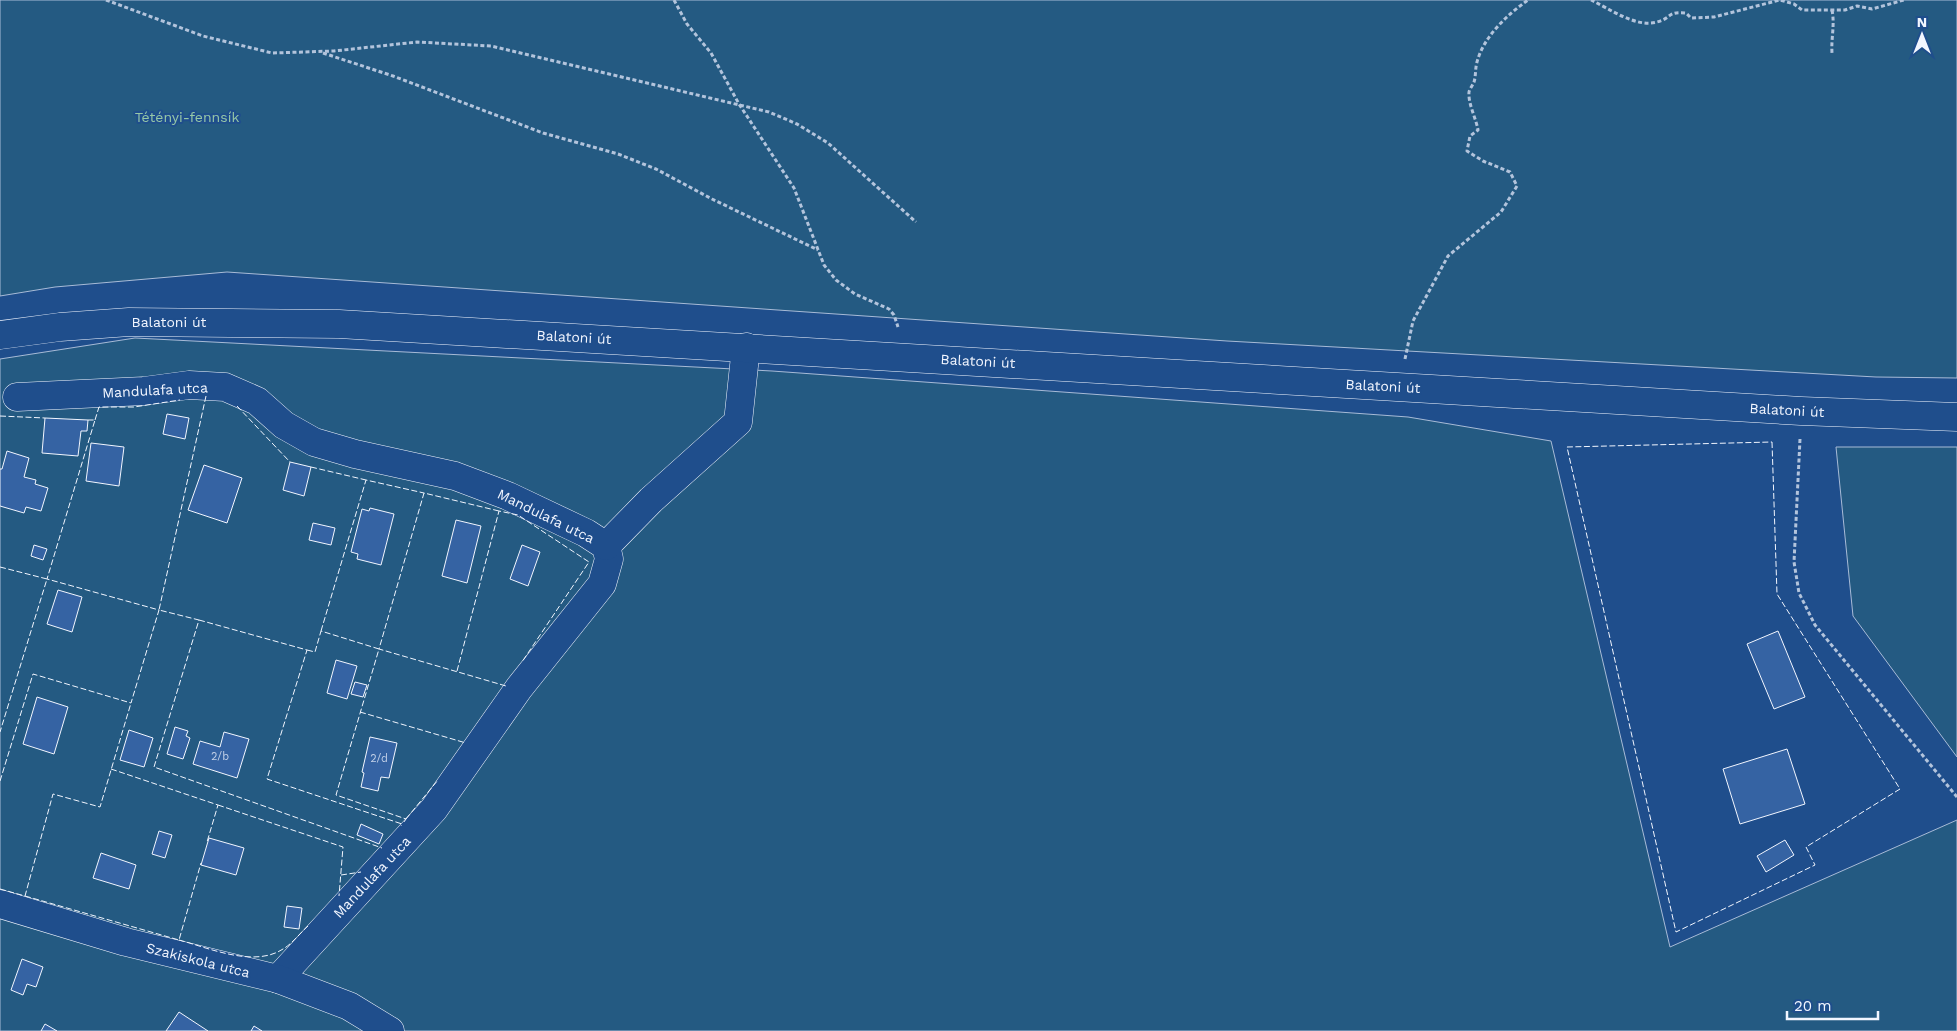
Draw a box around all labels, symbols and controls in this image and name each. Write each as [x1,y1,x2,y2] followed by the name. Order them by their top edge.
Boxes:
[1897,10,1947,60] north arrow
[1917,14,1927,30] text: N
[135,109,239,125] park label: Tétényi-fennsík
[132,314,207,330] street label: Balatoni út
[536,327,612,347] street label: Balatoni út
[940,351,1016,371] street label: Balatoni út
[1345,376,1421,396] street label: Balatoni út
[102,379,208,401] street label: Mandulafa utca
[1749,400,1825,420] street label: Balatoni út
[495,486,597,546] street label: Mandulafa utca
[211,750,229,763] house number: 2/b
[370,752,388,765] house number: 2/d
[330,833,414,921] street label: Mandulafa utca
[144,939,252,981] street label: Szakiskola utca
[1787,988,1878,1020] scale bar
[1794,997,1832,1015] text: 20 m

